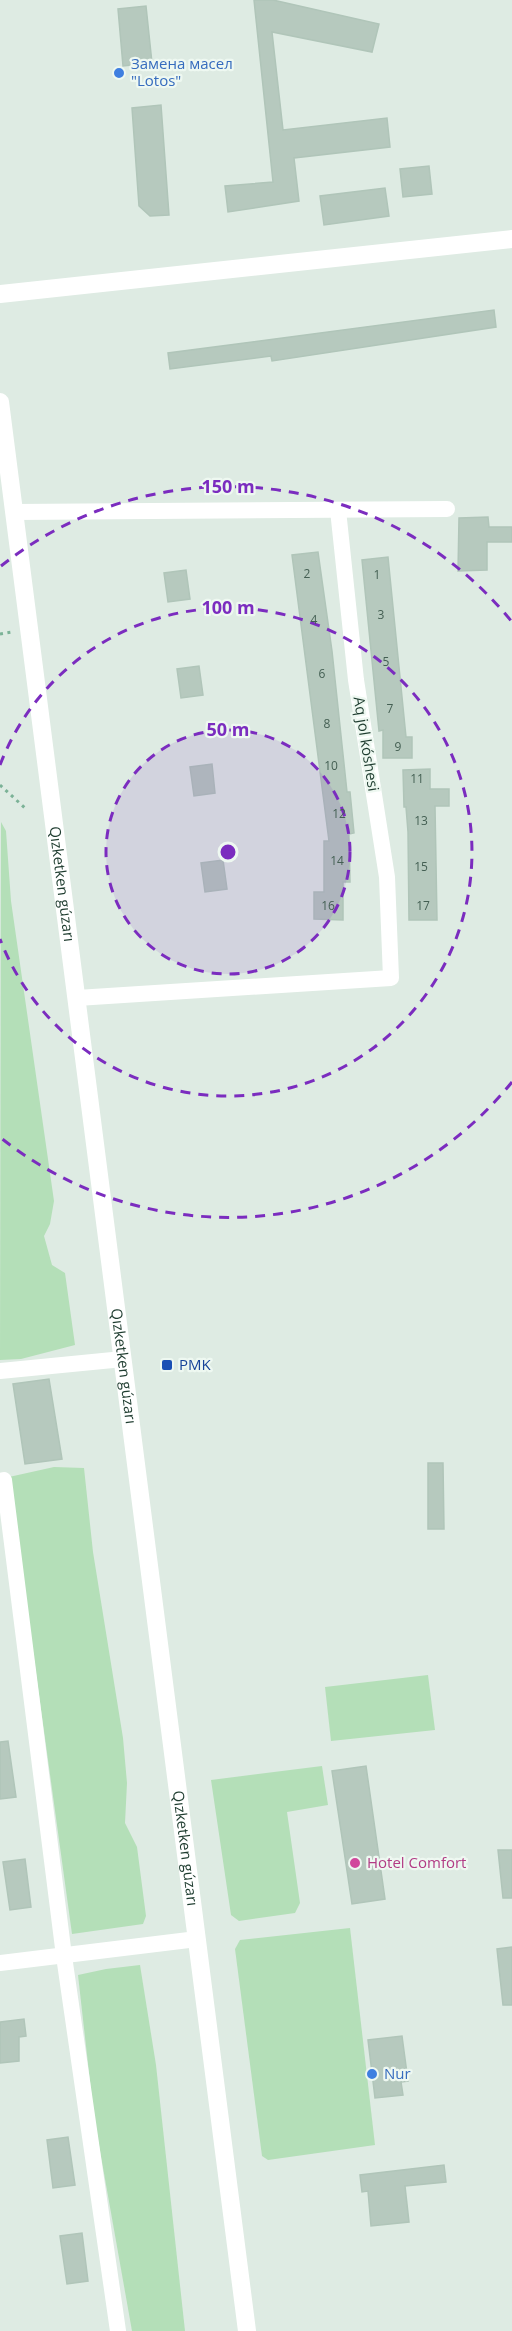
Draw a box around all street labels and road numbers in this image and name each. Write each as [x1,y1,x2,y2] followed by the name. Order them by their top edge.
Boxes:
[350,695,384,793] street label: Aq jol kóshesi
[45,825,80,943] street label: Qızketken gúzarı
[107,1307,142,1425] street label: Qızketken gúzarı
[169,1789,203,1907] street label: Qızketken gúzarı

